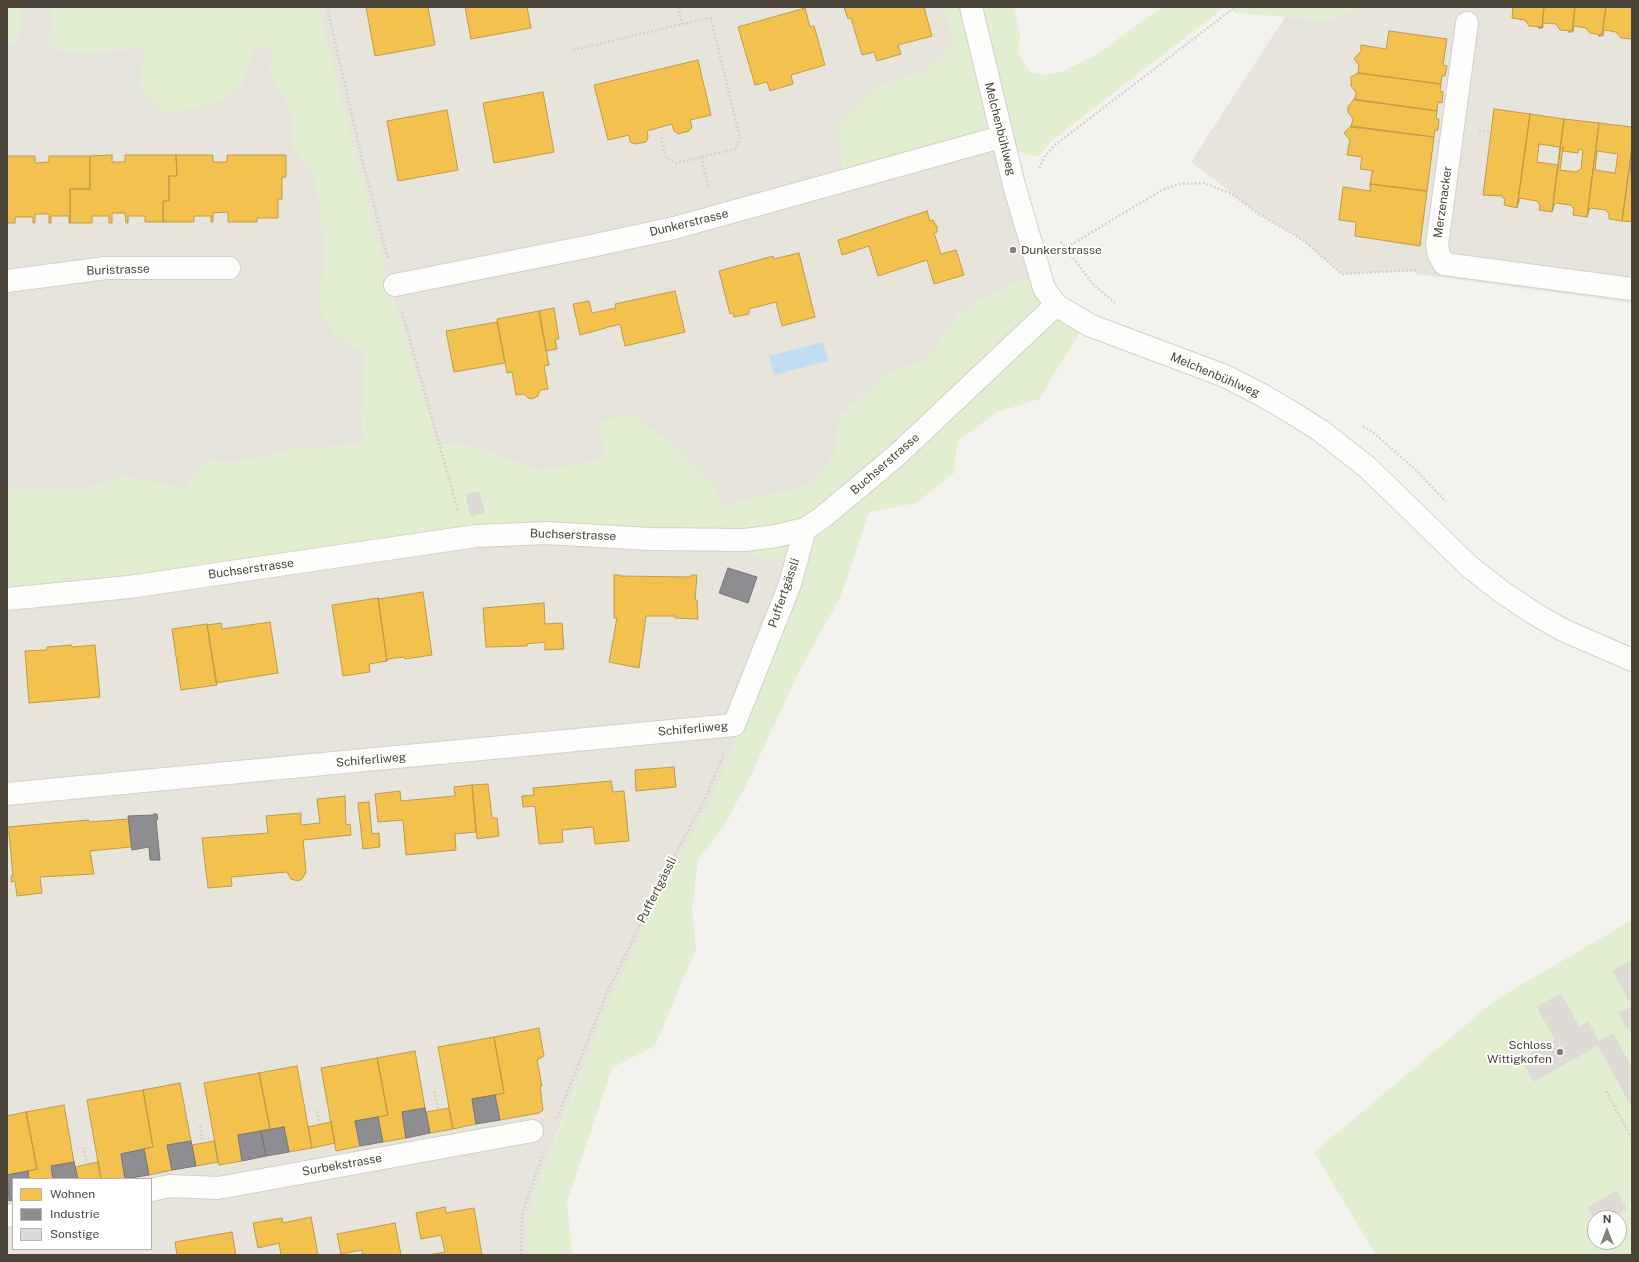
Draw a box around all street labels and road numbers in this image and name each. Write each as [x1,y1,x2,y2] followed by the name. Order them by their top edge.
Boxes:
[981,81,1019,177] street label: Melchenbühlweg
[1431,165,1455,239] street label: Merzenacker
[648,206,730,240] street label: Dunkerstrasse
[86,262,150,278] street label: Buristrasse
[1168,350,1262,400] street label: Melchenbühlweg
[848,430,922,498] street label: Buchserstrasse
[530,526,616,544] street label: Buchserstrasse
[207,556,295,582] street label: Buchserstrasse
[765,556,803,630] street label: Puffertgässli
[657,719,729,739] street label: Schiferliweg
[335,750,407,770] street label: Schiferliweg
[634,854,680,926] street label: Puffertgässli
[301,1151,383,1179] street label: Surbekstrasse

